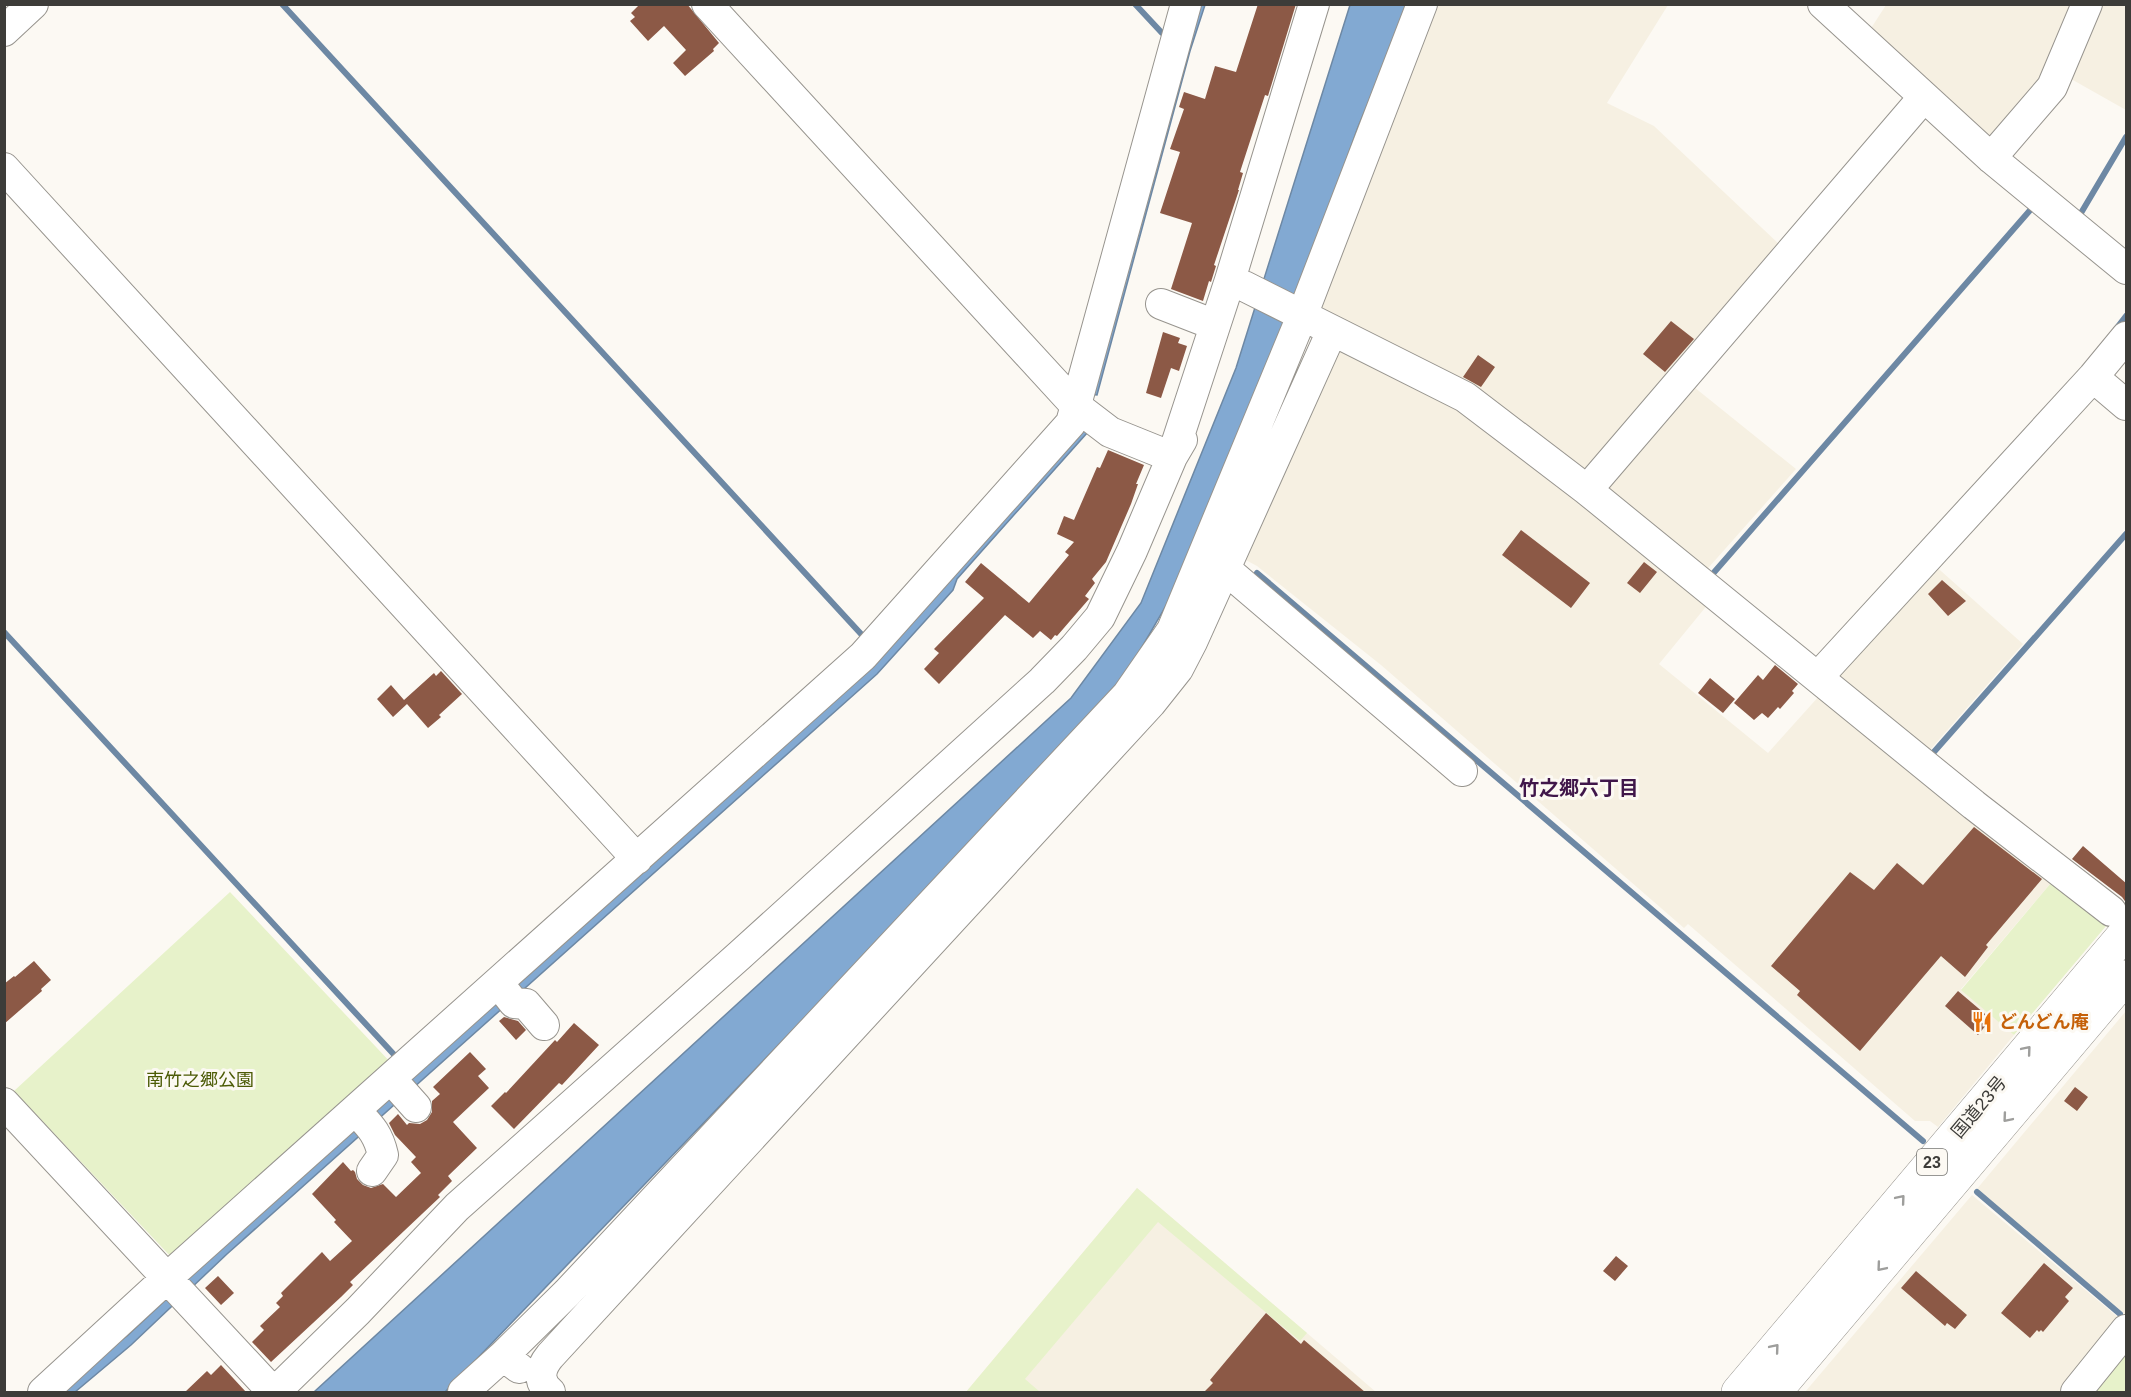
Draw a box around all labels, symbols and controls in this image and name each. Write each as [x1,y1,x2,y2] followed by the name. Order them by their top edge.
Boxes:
[1519,777,1639,799] district label: 竹之郷六丁目
[1970,1010,1994,1034] restaurant icon: どんどん庵
[1999,1012,2088,1032] place label: どんどん庵
[2020,1046,2031,1057] one-way arrow
[146,1070,254,1090] park label: 南竹之郷公園
[1948,1072,2010,1142] street label: 国道23号
[2004,1111,2015,1122] one-way arrow
[1917,1149,1947,1175] road number: 23
[1894,1195,1905,1206] one-way arrow
[1878,1260,1889,1271] one-way arrow
[1768,1344,1779,1355] one-way arrow

